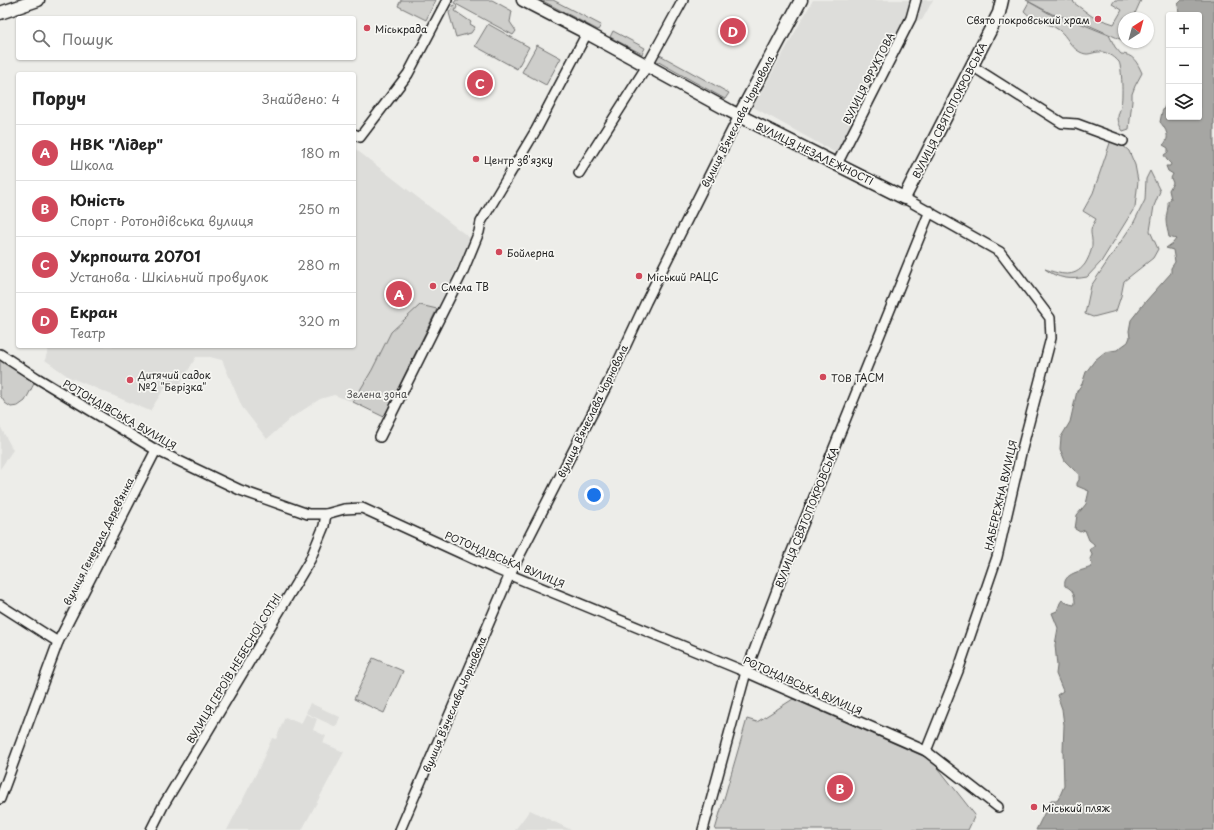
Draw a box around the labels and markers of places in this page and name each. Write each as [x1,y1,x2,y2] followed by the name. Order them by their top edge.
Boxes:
[966,12,1090,27] place label: Свято покровський храм
[1093,14,1103,24] marker: Свято покровський храм
[720,16,746,46] pin: D
[375,21,428,36] place label: Міськрада
[362,23,372,33] marker: Міськрада
[467,68,493,98] pin: C
[484,152,553,167] place label: Центр зв'язку
[471,154,481,164] marker: Центр зв'язку
[507,245,555,260] place label: Бойлерна
[494,247,504,257] marker: Бойлерна
[647,269,719,284] place label: Міський РАЦС
[634,271,644,281] marker: Міський РАЦС
[386,279,412,309] pin: A
[441,279,489,294] place label: Смела ТВ
[428,281,438,291] marker: Смела ТВ
[137,367,211,394] place label: Дитячий садок №2 "Берізка"
[831,370,884,385] place label: ТОВ ТАСМ
[818,372,828,382] marker: ТОВ ТАСМ
[125,375,135,385] marker: Дитячий садок №2 "Берізка"
[827,773,853,803] pin: B
[1042,800,1111,815] place label: Міський пляж
[1029,802,1039,812] marker: Міський пляж

